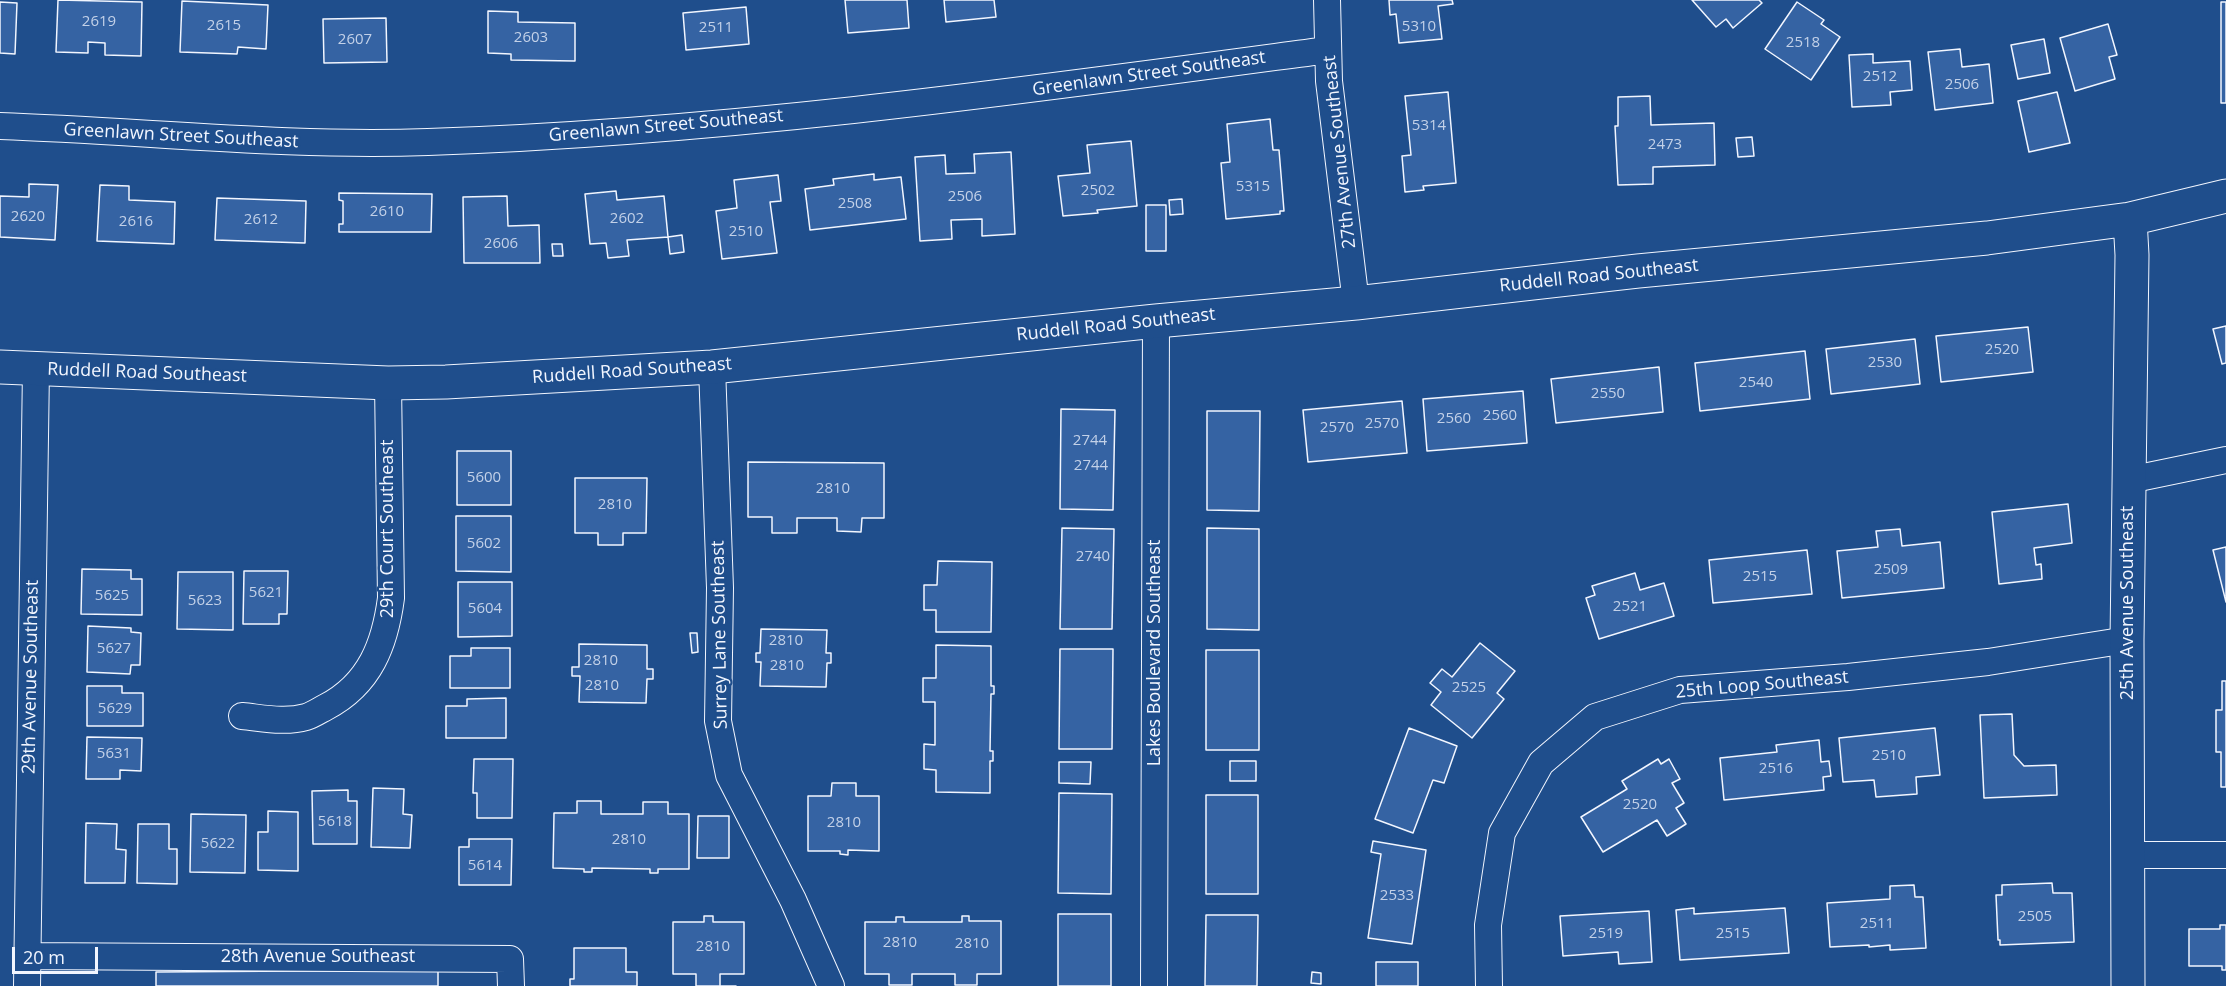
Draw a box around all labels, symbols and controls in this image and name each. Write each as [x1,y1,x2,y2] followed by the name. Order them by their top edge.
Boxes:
[82,13,116,31] house number: 2619
[207,17,241,35] house number: 2615
[1402,18,1436,36] house number: 5310
[699,19,733,37] house number: 2511
[514,29,548,47] house number: 2603
[338,31,372,49] house number: 2607
[1786,34,1820,52] house number: 2518
[1031,47,1267,101] street label: Greenlawn Street Southeast
[1319,54,1361,250] street label: 27th Avenue Southeast
[1863,68,1897,86] house number: 2512
[1945,76,1979,94] house number: 2506
[548,105,784,147] street label: Greenlawn Street Southeast
[1412,117,1446,135] house number: 5314
[63,119,299,153] street label: Greenlawn Street Southeast
[1648,136,1682,154] house number: 2473
[1236,178,1270,196] house number: 5315
[1081,182,1115,200] house number: 2502
[948,188,982,206] house number: 2506
[838,195,872,213] house number: 2508
[370,203,404,221] house number: 2610
[11,208,45,226] house number: 2620
[610,210,644,228] house number: 2602
[244,211,278,229] house number: 2612
[119,213,153,231] house number: 2616
[729,223,763,241] house number: 2510
[484,235,518,253] house number: 2606
[1498,255,1700,297] street label: Ruddell Road Southeast
[1015,304,1217,346] street label: Ruddell Road Southeast
[1985,341,2019,359] house number: 2520
[532,353,732,389] street label: Ruddell Road Southeast
[1868,354,1902,372] house number: 2530
[47,359,247,387] street label: Ruddell Road Southeast
[1739,374,1773,392] house number: 2540
[1591,385,1625,403] house number: 2550
[1483,407,1517,425] house number: 2560
[1437,410,1471,428] house number: 2560
[1365,415,1399,433] house number: 2570
[1320,419,1354,437] house number: 2570
[1073,432,1107,450] house number: 2744
[377,440,399,618] street label: 29th Court Southeast
[1074,457,1108,475] house number: 2744
[467,469,501,487] house number: 5600
[816,480,850,498] house number: 2810
[598,496,632,514] house number: 2810
[2117,506,2139,700] street label: 25th Avenue Southeast
[467,535,501,553] house number: 5602
[708,540,732,730] street label: Surrey Lane Southeast
[1144,540,1166,766] street label: Lakes Boulevard Southeast
[1076,548,1110,566] house number: 2740
[1874,561,1908,579] house number: 2509
[1743,568,1777,586] house number: 2515
[19,580,43,774] street label: 29th Avenue Southeast
[249,584,283,602] house number: 5621
[95,587,129,605] house number: 5625
[188,592,222,610] house number: 5623
[1613,598,1647,616] house number: 2521
[468,600,502,618] house number: 5604
[769,632,803,650] house number: 2810
[97,640,131,658] house number: 5627
[584,652,618,670] house number: 2810
[770,657,804,675] house number: 2810
[1675,667,1849,703] street label: 25th Loop Southeast
[585,677,619,695] house number: 2810
[1452,679,1486,697] house number: 2525
[98,700,132,718] house number: 5629
[97,745,131,763] house number: 5631
[1872,747,1906,765] house number: 2510
[1759,760,1793,778] house number: 2516
[1623,796,1657,814] house number: 2520
[318,813,352,831] house number: 5618
[827,814,861,832] house number: 2810
[612,831,646,849] house number: 2810
[201,835,235,853] house number: 5622
[468,857,502,875] house number: 5614
[1380,887,1414,905] house number: 2533
[2018,908,2052,926] house number: 2505
[1860,915,1894,933] house number: 2511
[1589,925,1623,943] house number: 2519
[1716,925,1750,943] house number: 2515
[883,934,917,952] house number: 2810
[15,935,100,973] scale bar
[955,935,989,953] house number: 2810
[696,938,730,956] house number: 2810
[23,945,65,969] text: 20 m
[221,946,415,968] street label: 28th Avenue Southeast

